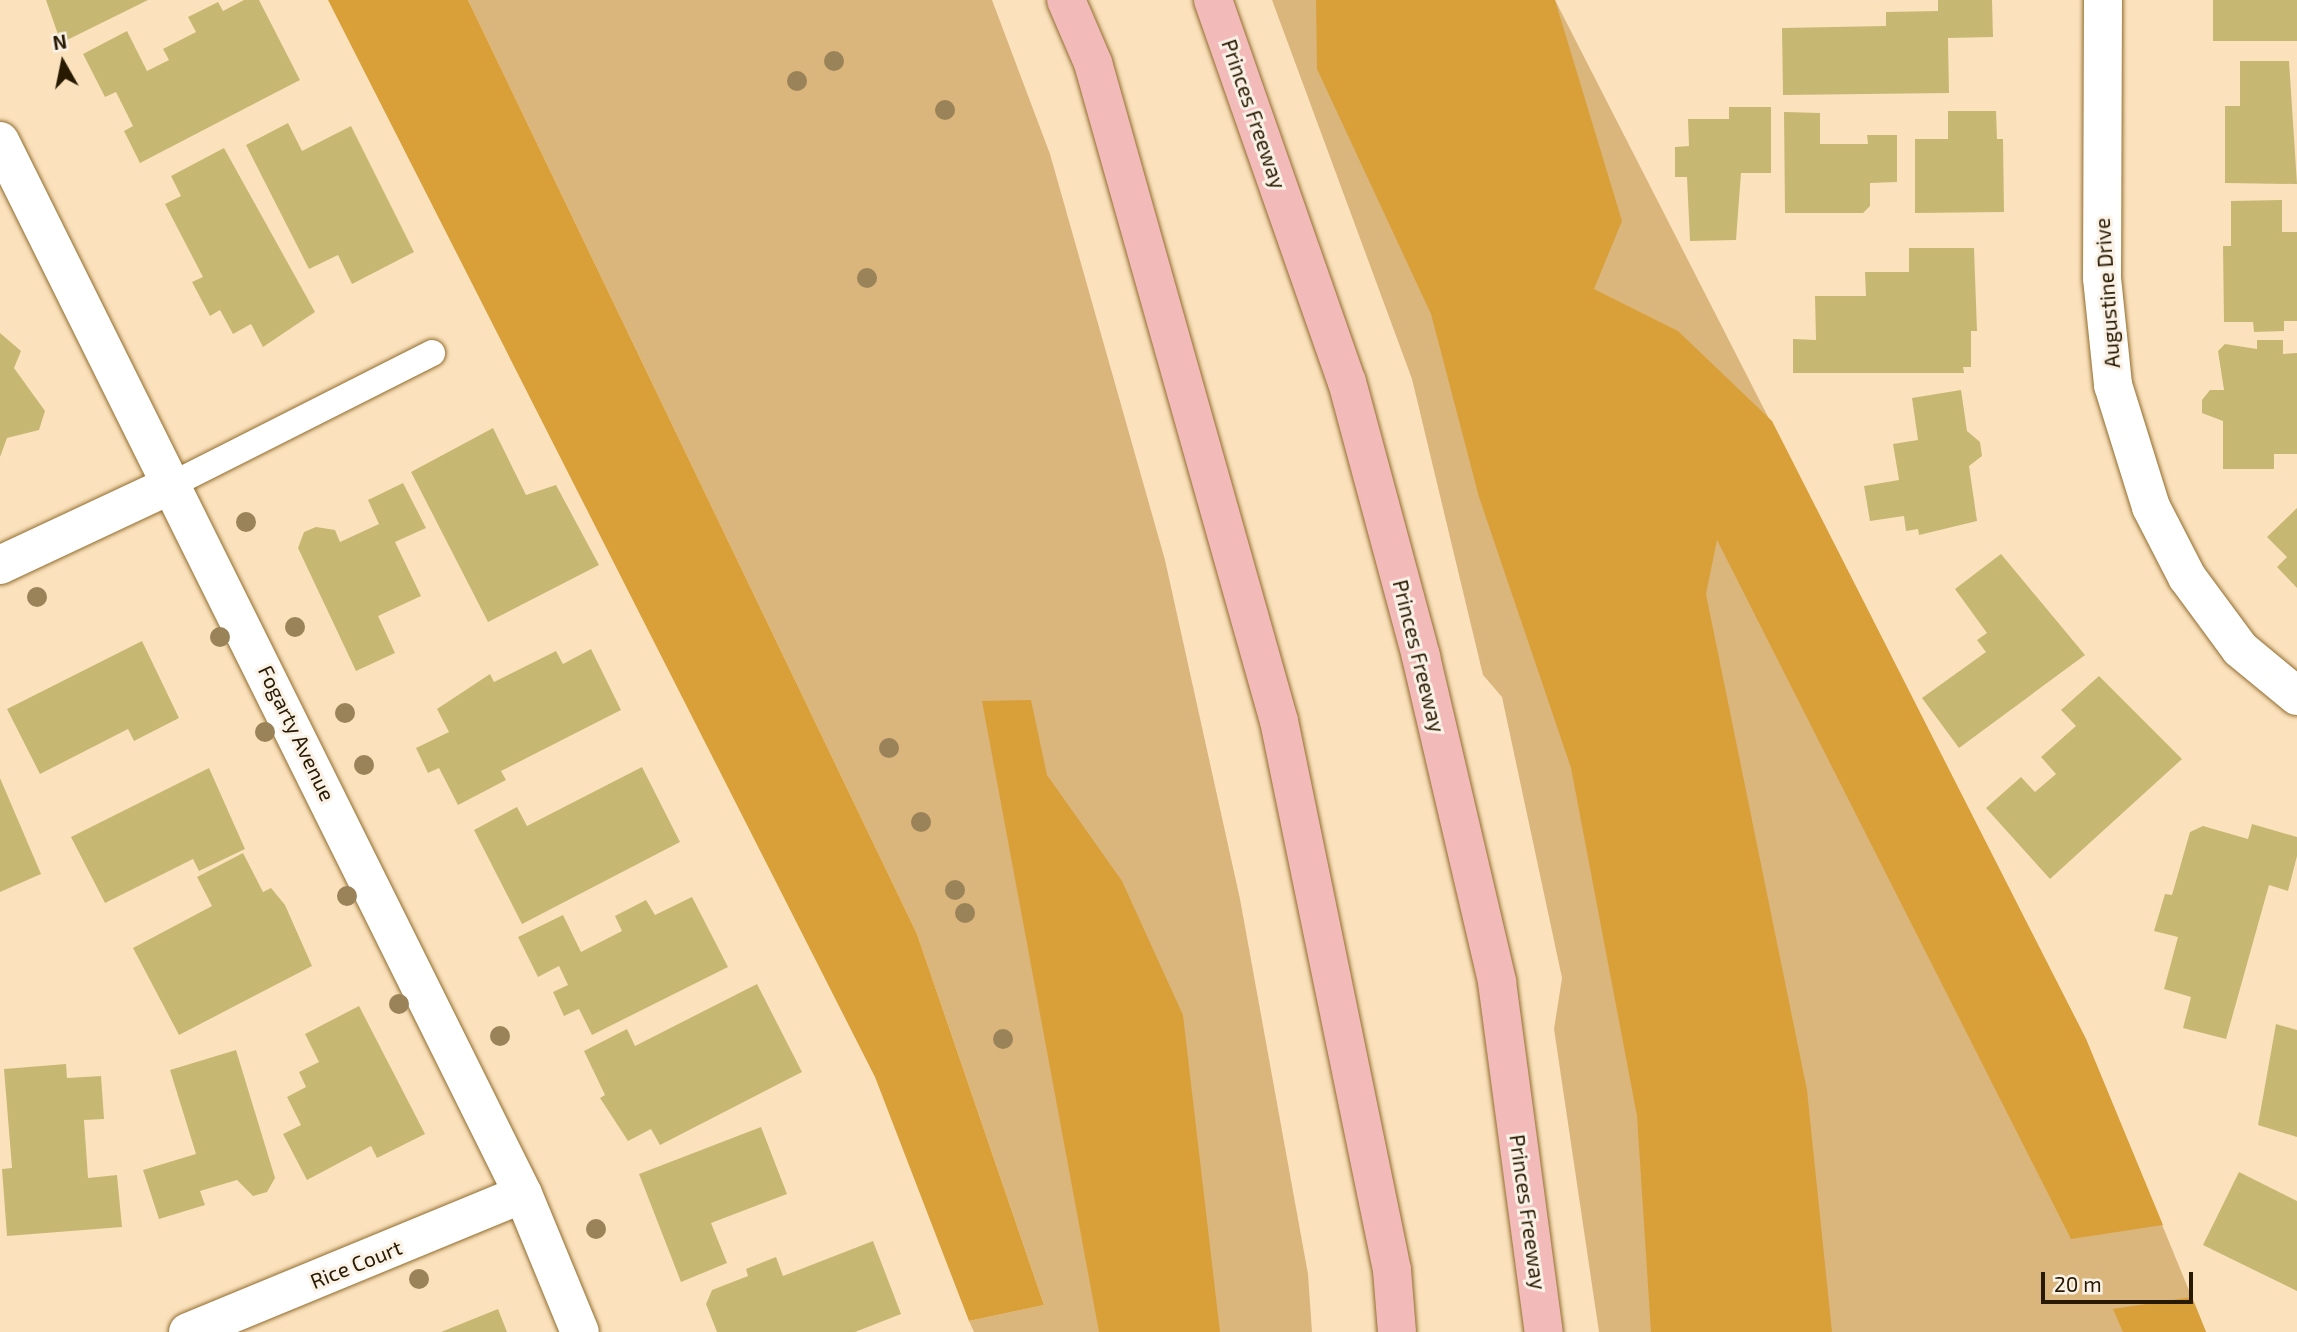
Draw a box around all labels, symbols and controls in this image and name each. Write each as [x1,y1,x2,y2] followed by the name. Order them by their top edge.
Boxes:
[28,28,98,98] north arrow
[51,29,68,54] text: N
[1217,36,1291,192] street label: Princes Freeway
[2089,217,2125,369] street label: Augustine Drive
[1388,577,1450,735] street label: Princes Freeway
[253,661,341,805] street label: Fogarty Avenue
[1505,1133,1551,1291] street label: Princes Freeway
[307,1234,405,1294] street label: Rice Court
[2045,1258,2197,1302] scale bar
[2054,1271,2102,1296] text: 20 m

